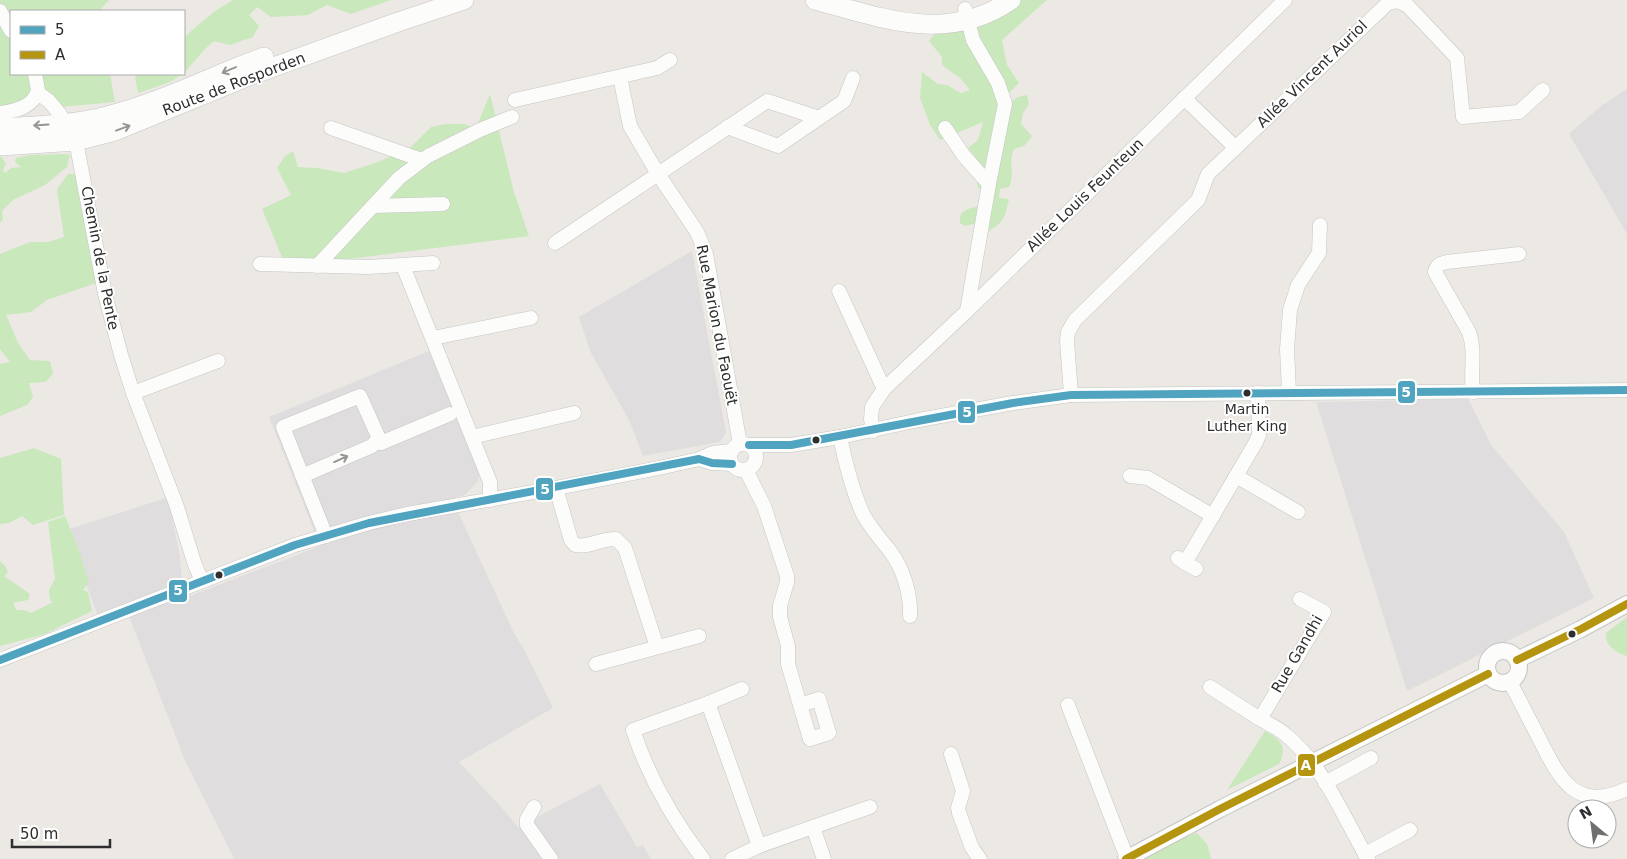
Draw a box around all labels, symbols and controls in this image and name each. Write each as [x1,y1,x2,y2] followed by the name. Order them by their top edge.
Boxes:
[10,10,185,75] legend
[1253,17,1371,131] street label: Allée Vincent Auriol
[55,21,65,39] text: 5
[55,46,66,64] text: A
[160,48,308,120] street label: Route de Rosporden
[222,66,237,75] one-way arrow
[33,121,49,130] one-way arrow
[115,123,131,132] one-way arrow
[1023,135,1147,255] street label: Allée Louis Feunteun
[77,184,123,332] street label: Chemin de la Pente
[693,243,741,407] street label: Rue Marion du Faouët
[1397,380,1416,404] line badge: 5
[1401,384,1411,400] text: 5
[1242,388,1252,398] marker: Martin Luther King
[957,400,976,424] line badge: 5
[1207,401,1287,434] place label: Martin Luther King
[962,404,972,420] text: 5
[811,435,821,445] unlabelled marker
[333,453,348,463] one-way arrow
[535,477,554,501] line badge: 5
[540,481,550,497] text: 5
[214,570,224,580] unlabelled marker
[168,579,188,603] line badge: 5
[173,582,183,598] text: 5
[1268,612,1326,696] street label: Rue Gandhi
[1567,629,1577,639] unlabelled marker
[1297,753,1316,777] line badge: A
[1301,757,1312,773] text: A
[1567,799,1617,849] north arrow
[1577,803,1595,822] text: N
[12,816,110,848] scale bar
[20,825,58,843] text: 50 m

